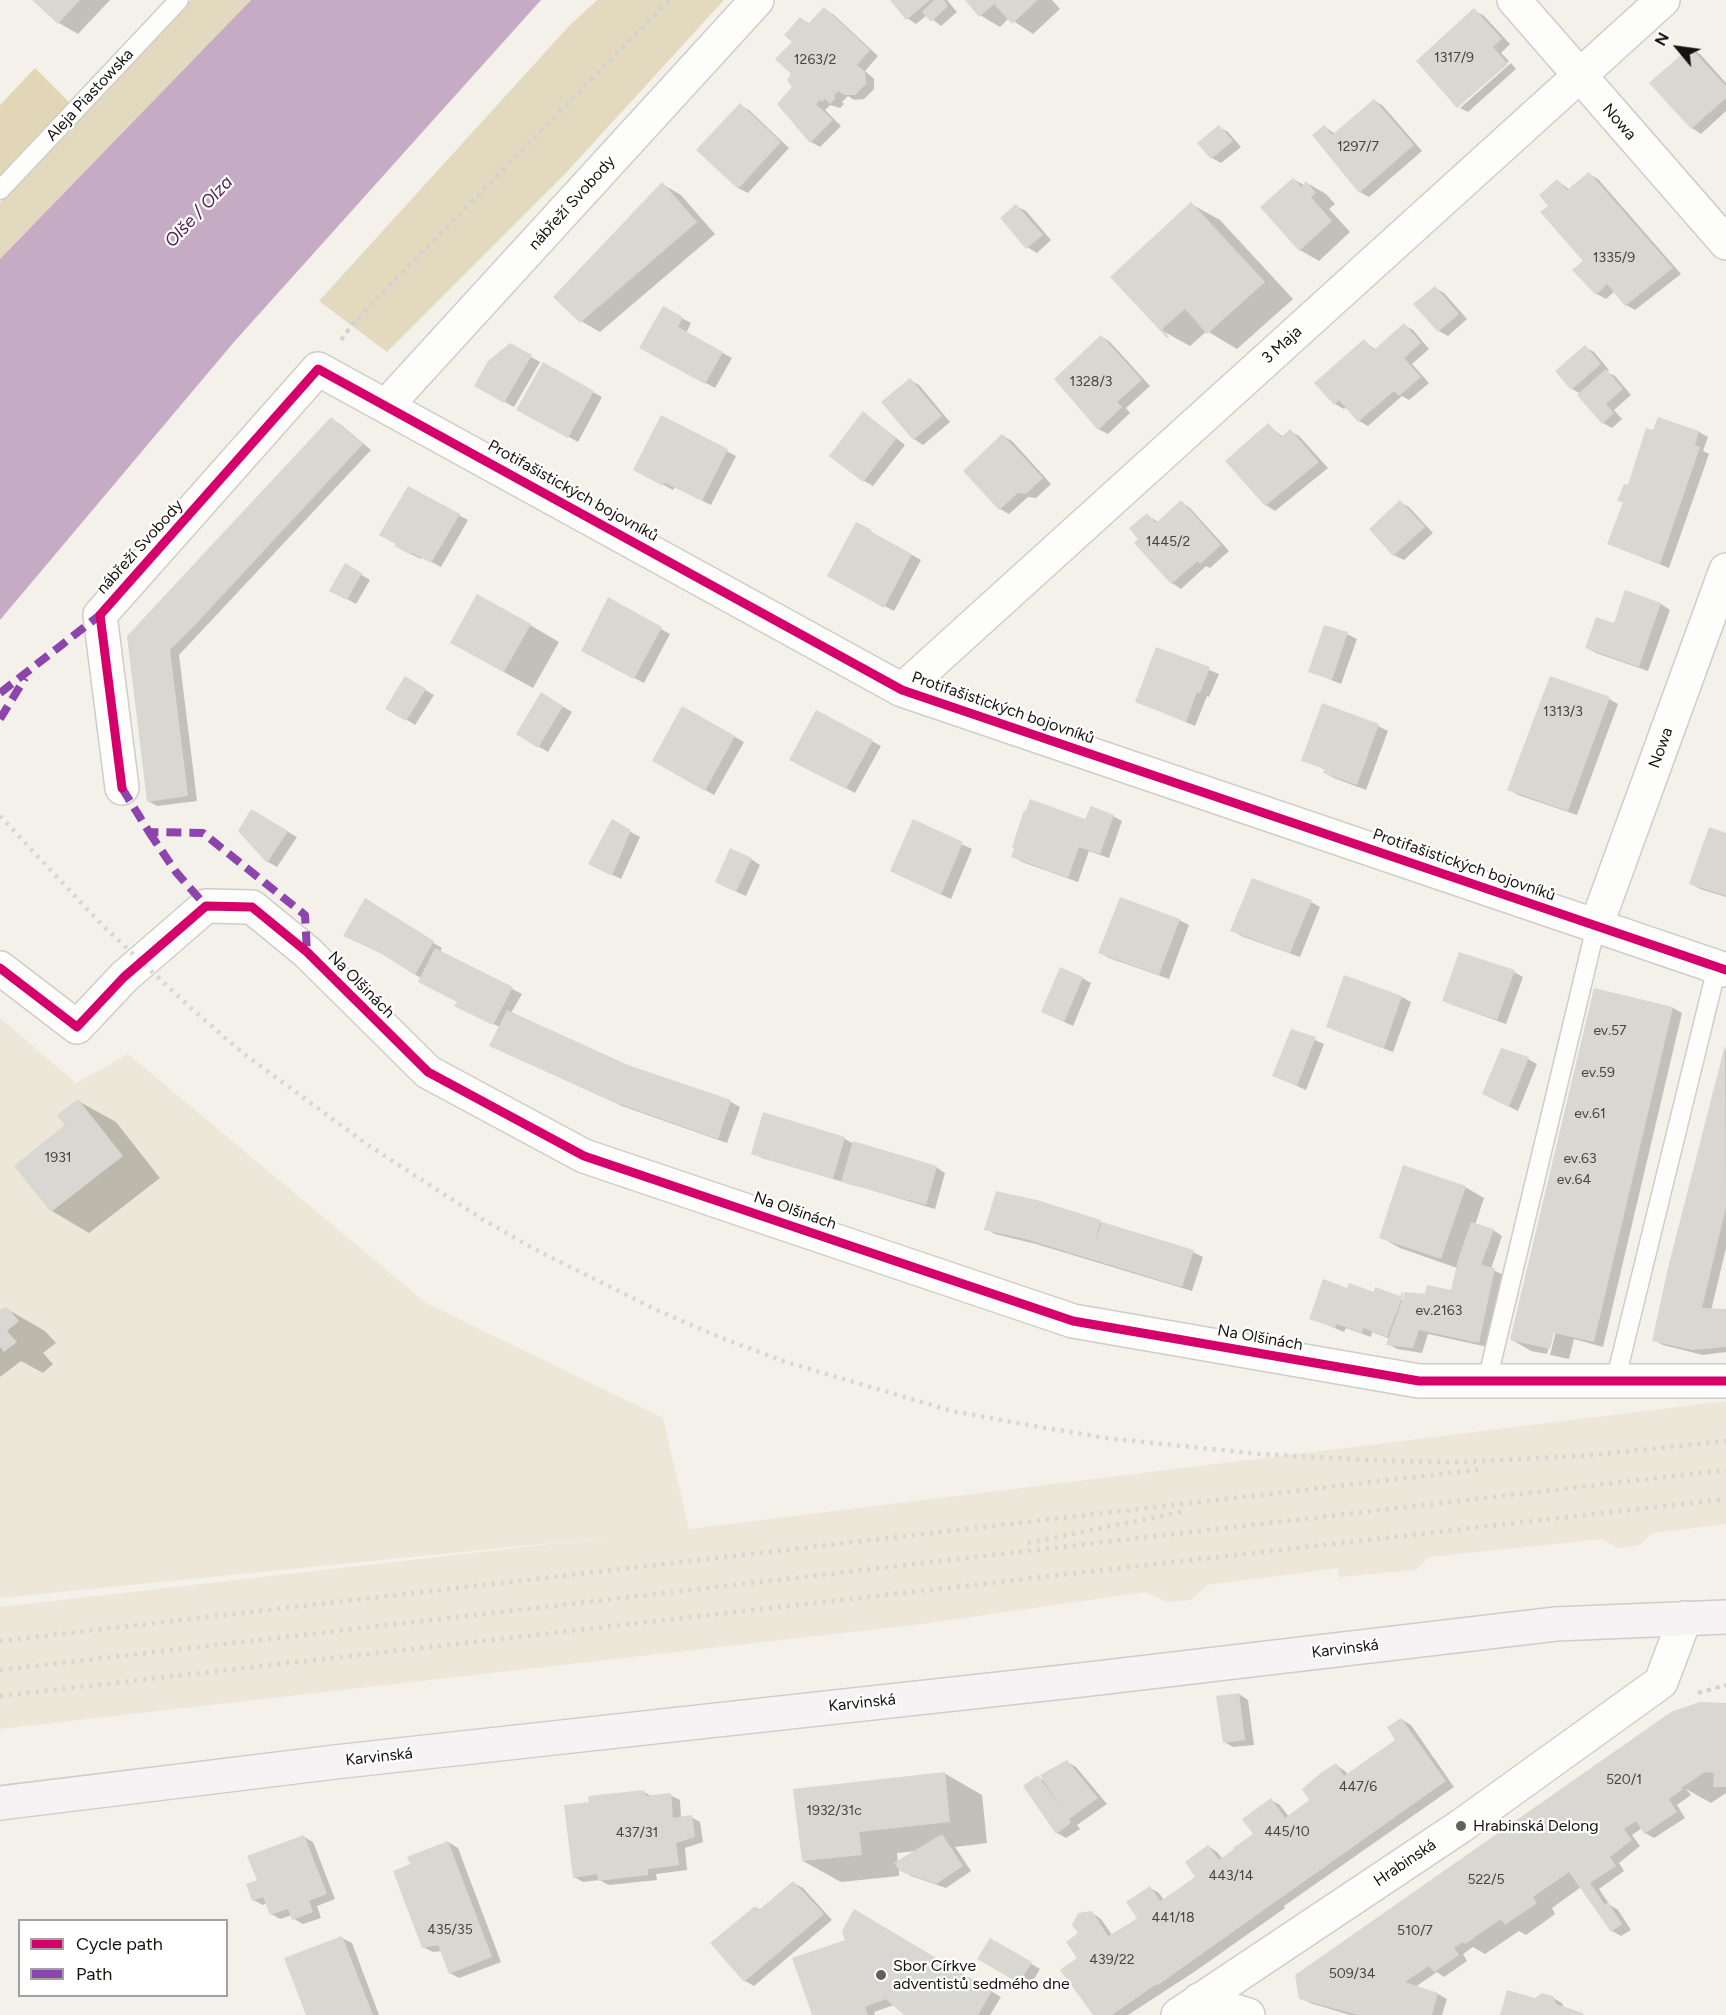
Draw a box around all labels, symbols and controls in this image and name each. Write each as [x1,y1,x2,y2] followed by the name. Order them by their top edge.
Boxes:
[1648,18,1708,78] north arrow
[1651,29,1673,49] text: N
[42,45,138,145] street label: Aleja Piastowska
[1434,50,1474,66] house number: 1317/9
[794,52,836,68] house number: 1263/2
[1598,100,1640,144] street label: Nowa
[1337,139,1379,155] house number: 1297/7
[525,152,619,254] street label: nábřeží Svobody
[161,172,237,252] water label: Olše / Olza
[1593,250,1635,266] house number: 1335/9
[1258,322,1306,368] street label: 3 Maja
[1070,374,1112,390] house number: 1328/3
[484,436,662,546] street label: Protifašistických bojovníků
[93,496,187,598] street label: nábřeží Svobody
[1146,534,1190,550] house number: 1445/2
[909,668,1097,748] street label: Protifašistických bojovníků
[1543,704,1583,720] house number: 1313/3
[1645,725,1677,771] street label: Nowa
[1370,825,1558,905] street label: Protifašistických bojovníků
[324,948,398,1022] street label: Na Olšinách
[1593,1023,1627,1039] house number: ev.57
[1581,1065,1615,1081] house number: ev.59
[1574,1106,1606,1122] house number: ev.61
[44,1150,72,1166] house number: 1931
[1563,1151,1597,1167] house number: ev.63
[1557,1172,1591,1188] house number: ev.64
[751,1188,839,1234] street label: Na Olšinách
[1416,1303,1462,1319] house number: ev.2163
[1216,1321,1304,1355] street label: Na Olšinách
[1310,1635,1380,1663] street label: Karvinská
[828,1690,896,1716] street label: Karvinská
[345,1744,413,1770] street label: Karvinská
[1606,1772,1642,1788] house number: 520/1
[1339,1779,1377,1795] house number: 447/6
[806,1803,862,1819] house number: 1932/31c
[1473,1816,1599,1836] place label: Hrabinská Delong
[1454,1819,1468,1833] marker: Hrabinská Delong
[1264,1824,1310,1840] house number: 445/10
[616,1825,658,1841] house number: 437/31
[1370,1835,1440,1891] street label: Hrabinská
[1209,1868,1253,1884] house number: 443/14
[1467,1872,1505,1888] house number: 522/5
[1152,1910,1194,1926] house number: 441/18
[18,1919,228,1997] legend
[427,1922,473,1938] house number: 435/35
[1397,1923,1433,1939] house number: 510/7
[76,1933,163,1955] text: Cycle path
[1089,1952,1135,1968] house number: 439/22
[893,1956,1070,1994] place label: Sbor Církve adventistů sedmého dne
[76,1963,112,1985] text: Path
[1329,1966,1375,1982] house number: 509/34
[874,1968,888,1982] marker: Sbor Církve adventistů sedmého dne

